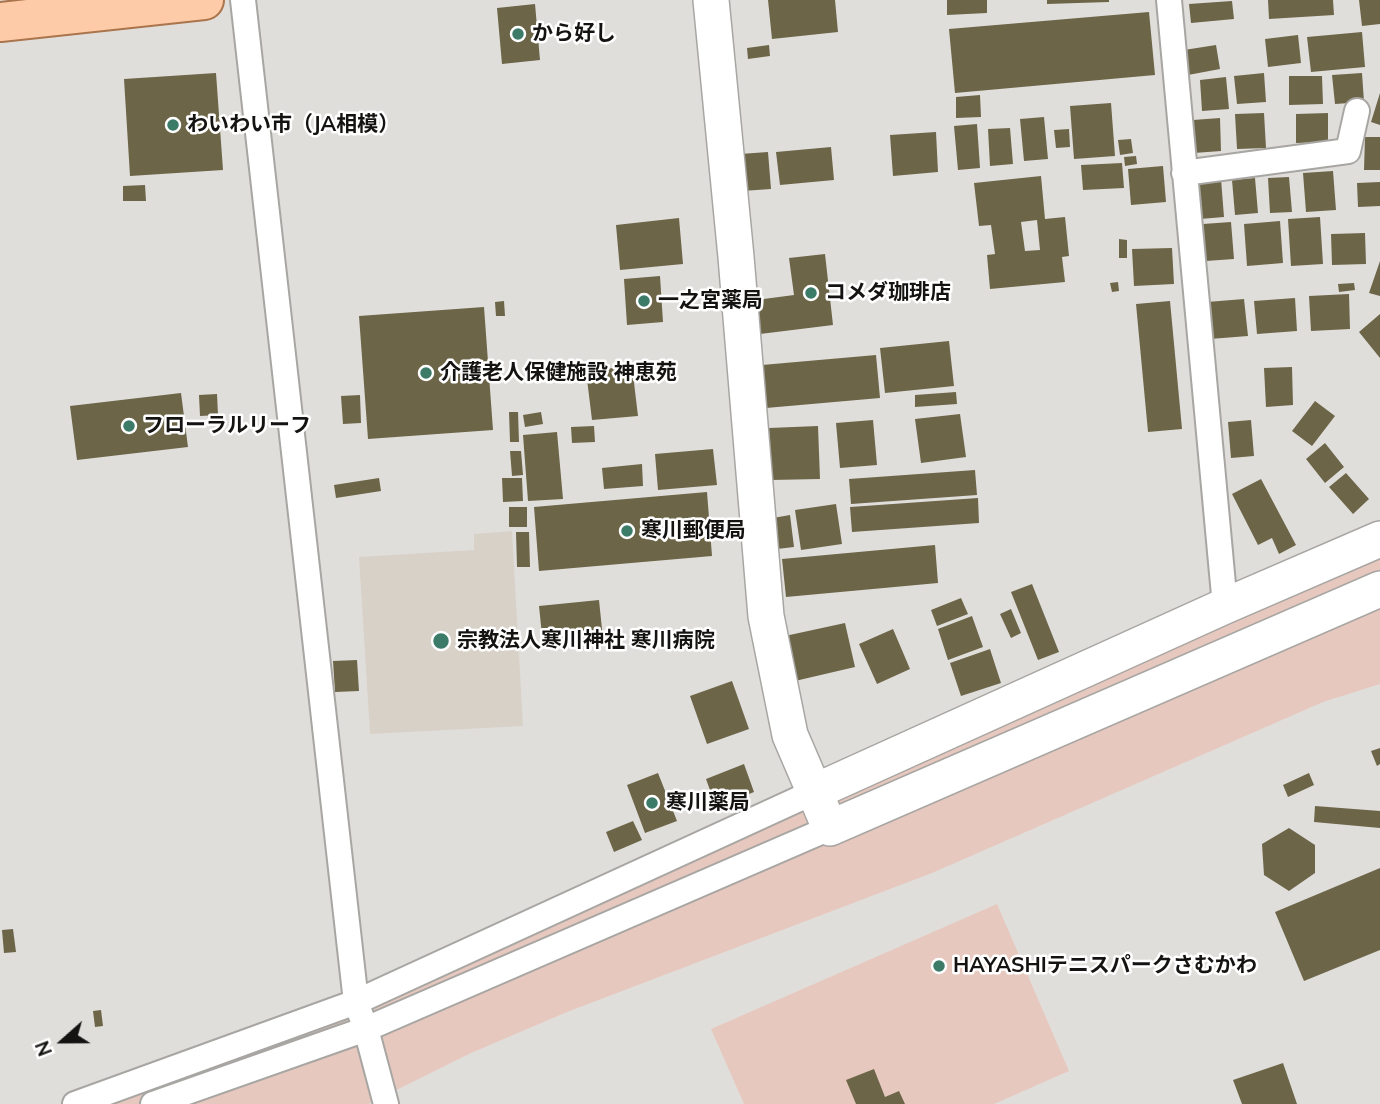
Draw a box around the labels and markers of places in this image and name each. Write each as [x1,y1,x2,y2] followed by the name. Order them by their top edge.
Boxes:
[532,21,616,47] place label: から好し
[510,26,526,42] marker: から好し
[187,112,399,138] place label: わいわい市（JA相模）
[165,117,181,133] marker: わいわい市（JA相模）
[825,280,951,306] place label: コメダ珈琲店
[803,285,819,301] marker: コメダ珈琲店
[658,288,763,314] place label: 一之宮薬局
[636,293,652,309] marker: 一之宮薬局
[440,360,677,386] place label: 介護老人保健施設 神恵苑
[418,365,434,381] marker: 介護老人保健施設 神恵苑
[143,413,311,439] place label: フローラルリーフ
[121,418,137,434] marker: フローラルリーフ
[641,518,746,544] place label: 寒川郵便局
[619,523,635,539] marker: 寒川郵便局
[457,628,715,654] place label: 宗教法人寒川神社 寒川病院
[431,631,451,651] marker: 宗教法人寒川神社 寒川病院
[666,790,750,816] place label: 寒川薬局
[644,795,660,811] marker: 寒川薬局
[953,953,1257,979] place label: HAYASHIテニスパークさむかわ
[931,958,947,974] marker: HAYASHIテニスパークさむかわ

